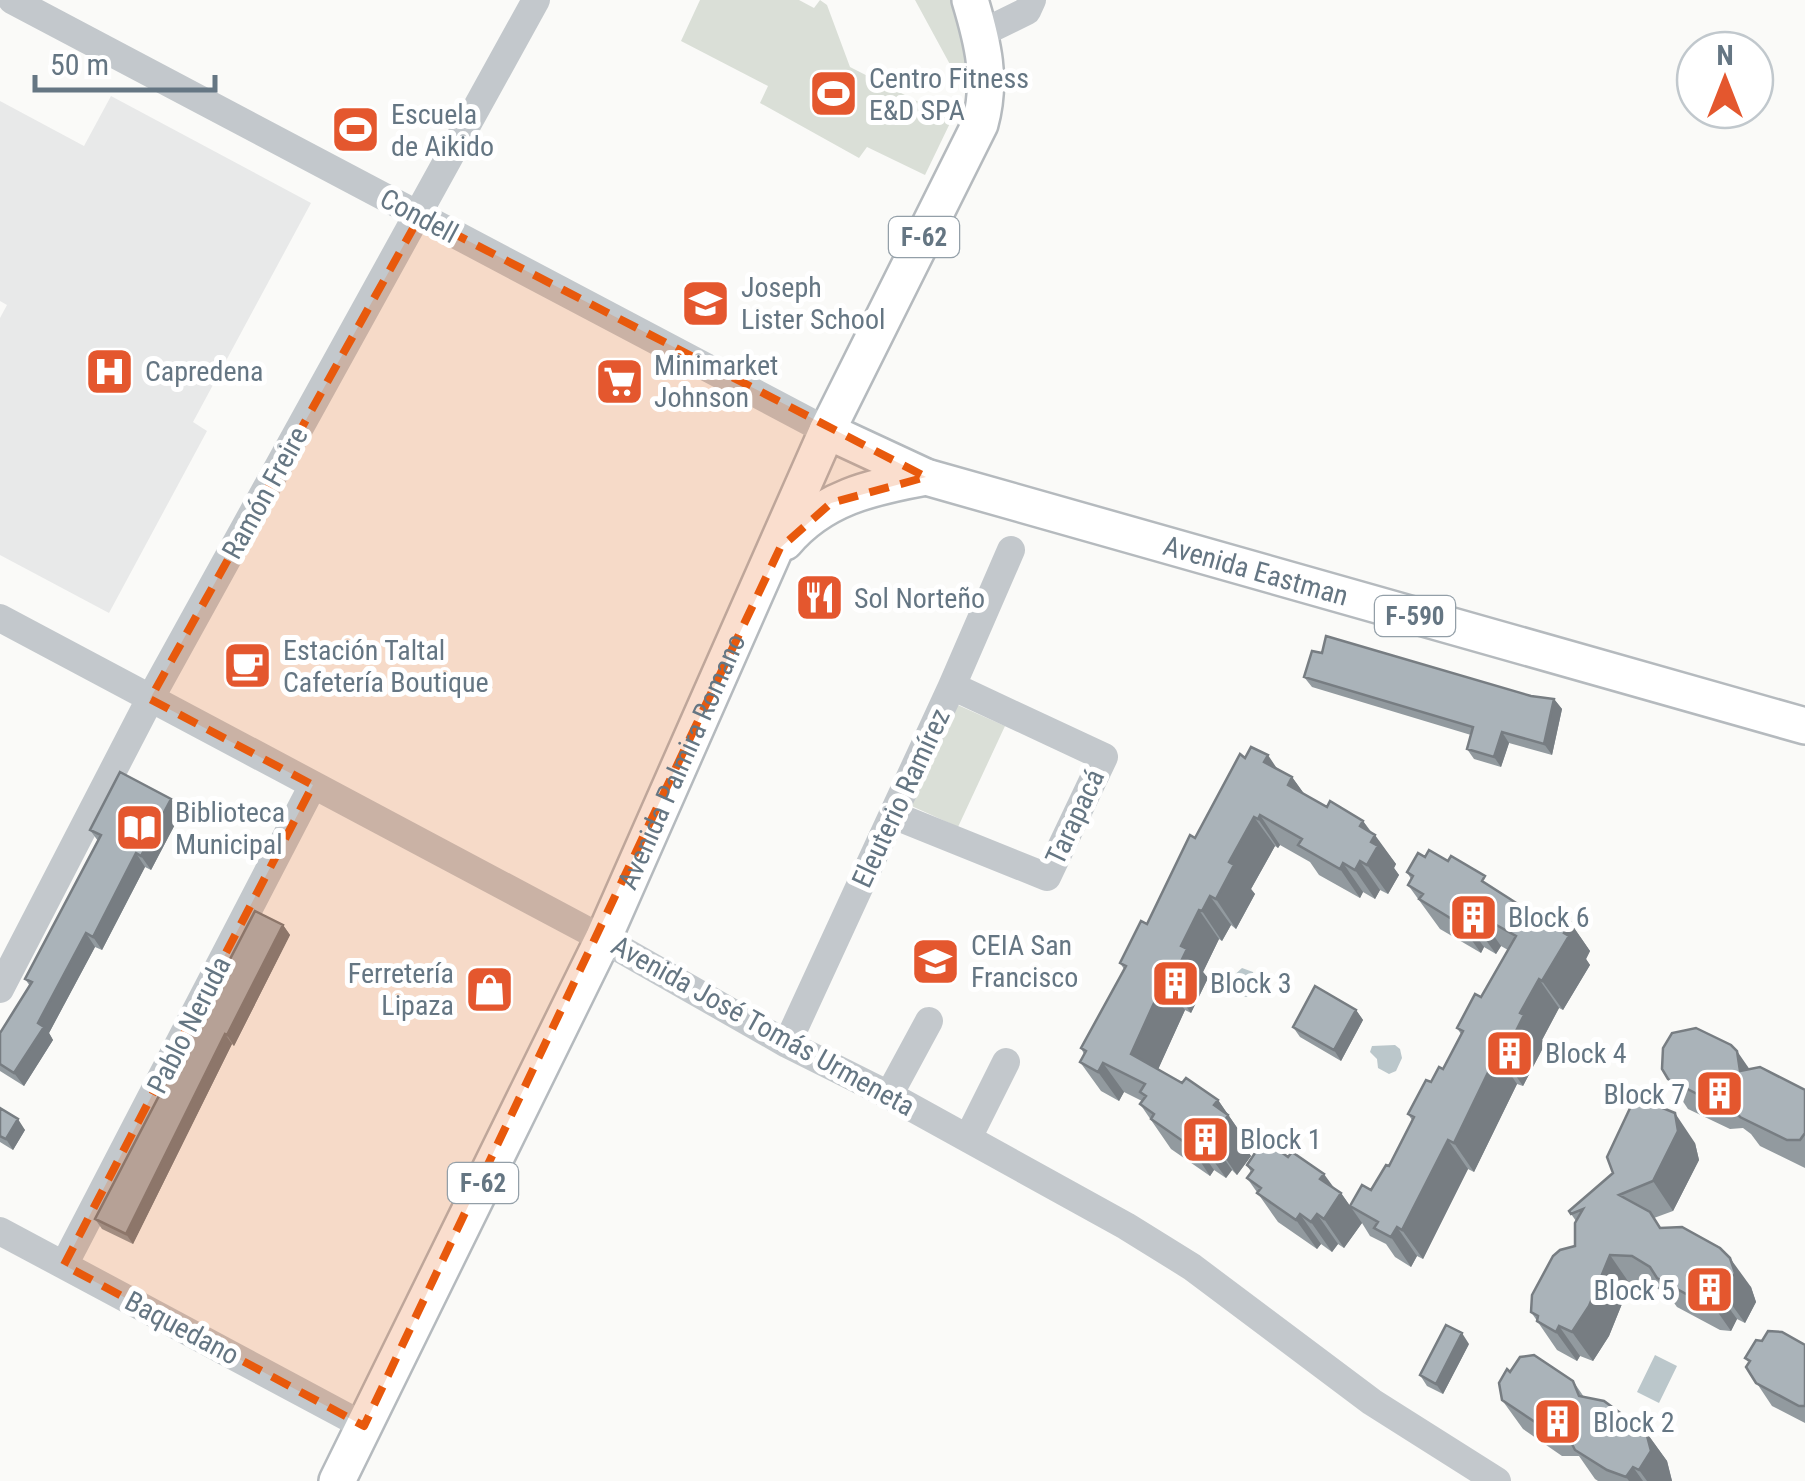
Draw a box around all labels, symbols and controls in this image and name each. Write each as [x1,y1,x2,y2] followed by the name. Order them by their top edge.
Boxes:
[35,30,215,92] scale bar
[1675,30,1775,130] north arrow
[1716,39,1734,72] text: N
[50,47,109,82] text: 50 m
[869,62,1029,127] place label: Centro Fitness E&D SPA
[808,68,860,120] sports icon: Centro Fitness E&D SPA
[391,98,494,163] place label: Escuela de Aikido
[330,104,382,156] sports icon: Escuela de Aikido
[374,182,464,250] street label: Condell
[889,217,959,257] road number: F-62
[741,271,885,336] place label: Joseph Lister School
[680,277,732,329] school or university icon: Joseph Lister School
[84,345,136,397] hospital icon: Capredena
[654,349,778,414] place label: Minimarket Johnson
[145,355,263,388] place label: Capredena
[593,355,645,407] supermarket icon: Minimarket Johnson
[215,421,315,565] street label: Ramón Freire
[1160,529,1352,612] street label: Avenida Eastman
[793,572,845,624] restaurant icon: Sol Norteño
[854,582,985,615] place label: Sol Norteño
[1375,596,1455,636] road number: F-590
[611,628,752,894] street label: Avenida Palmira Romano
[283,634,489,699] place label: Estación Taltal Cafetería Boutique
[222,640,274,692] cafe icon: Estación Taltal Cafetería Boutique
[845,703,957,893] street label: Eleuterio Ramírez
[1039,764,1111,870] street label: Tarapacá
[175,796,285,861] place label: Biblioteca Municipal
[114,802,166,854] library icon: Biblioteca Municipal
[1447,891,1499,943] building icon: Block 6
[1508,901,1590,934] place label: Block 6
[606,929,920,1123] street label: Avenida José Tomás Urmeneta
[971,929,1078,994] place label: CEIA San Francisco
[910,935,962,987] school or university icon: CEIA San Francisco
[140,951,238,1099] street label: Pablo Neruda
[348,957,454,1022] place label: Ferretería Lipaza
[1149,957,1201,1009] building icon: Block 3
[463,963,515,1015] shop icon: Ferretería Lipaza
[1210,967,1292,1000] place label: Block 3
[1484,1027,1536,1079] building icon: Block 4
[1545,1037,1627,1070] place label: Block 4
[1694,1068,1746,1120] building icon: Block 7
[1603,1078,1685,1111] place label: Block 7
[1179,1113,1231,1165] building icon: Block 1
[1240,1123,1322,1156] place label: Block 1
[448,1163,518,1203] road number: F-62
[1684,1264,1736,1316] building icon: Block 5
[1593,1274,1675,1307] place label: Block 5
[119,1284,245,1372] street label: Baquedano
[1532,1396,1584,1448] building icon: Block 2
[1593,1406,1675,1439] place label: Block 2

